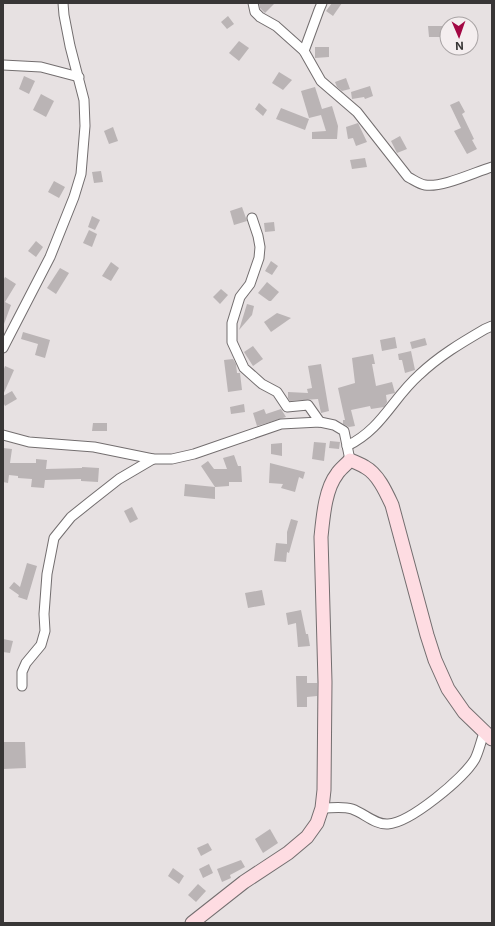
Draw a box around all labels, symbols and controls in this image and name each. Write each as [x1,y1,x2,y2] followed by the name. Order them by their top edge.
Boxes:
[439,16,479,56] north arrow
[455,39,464,53] text: N

